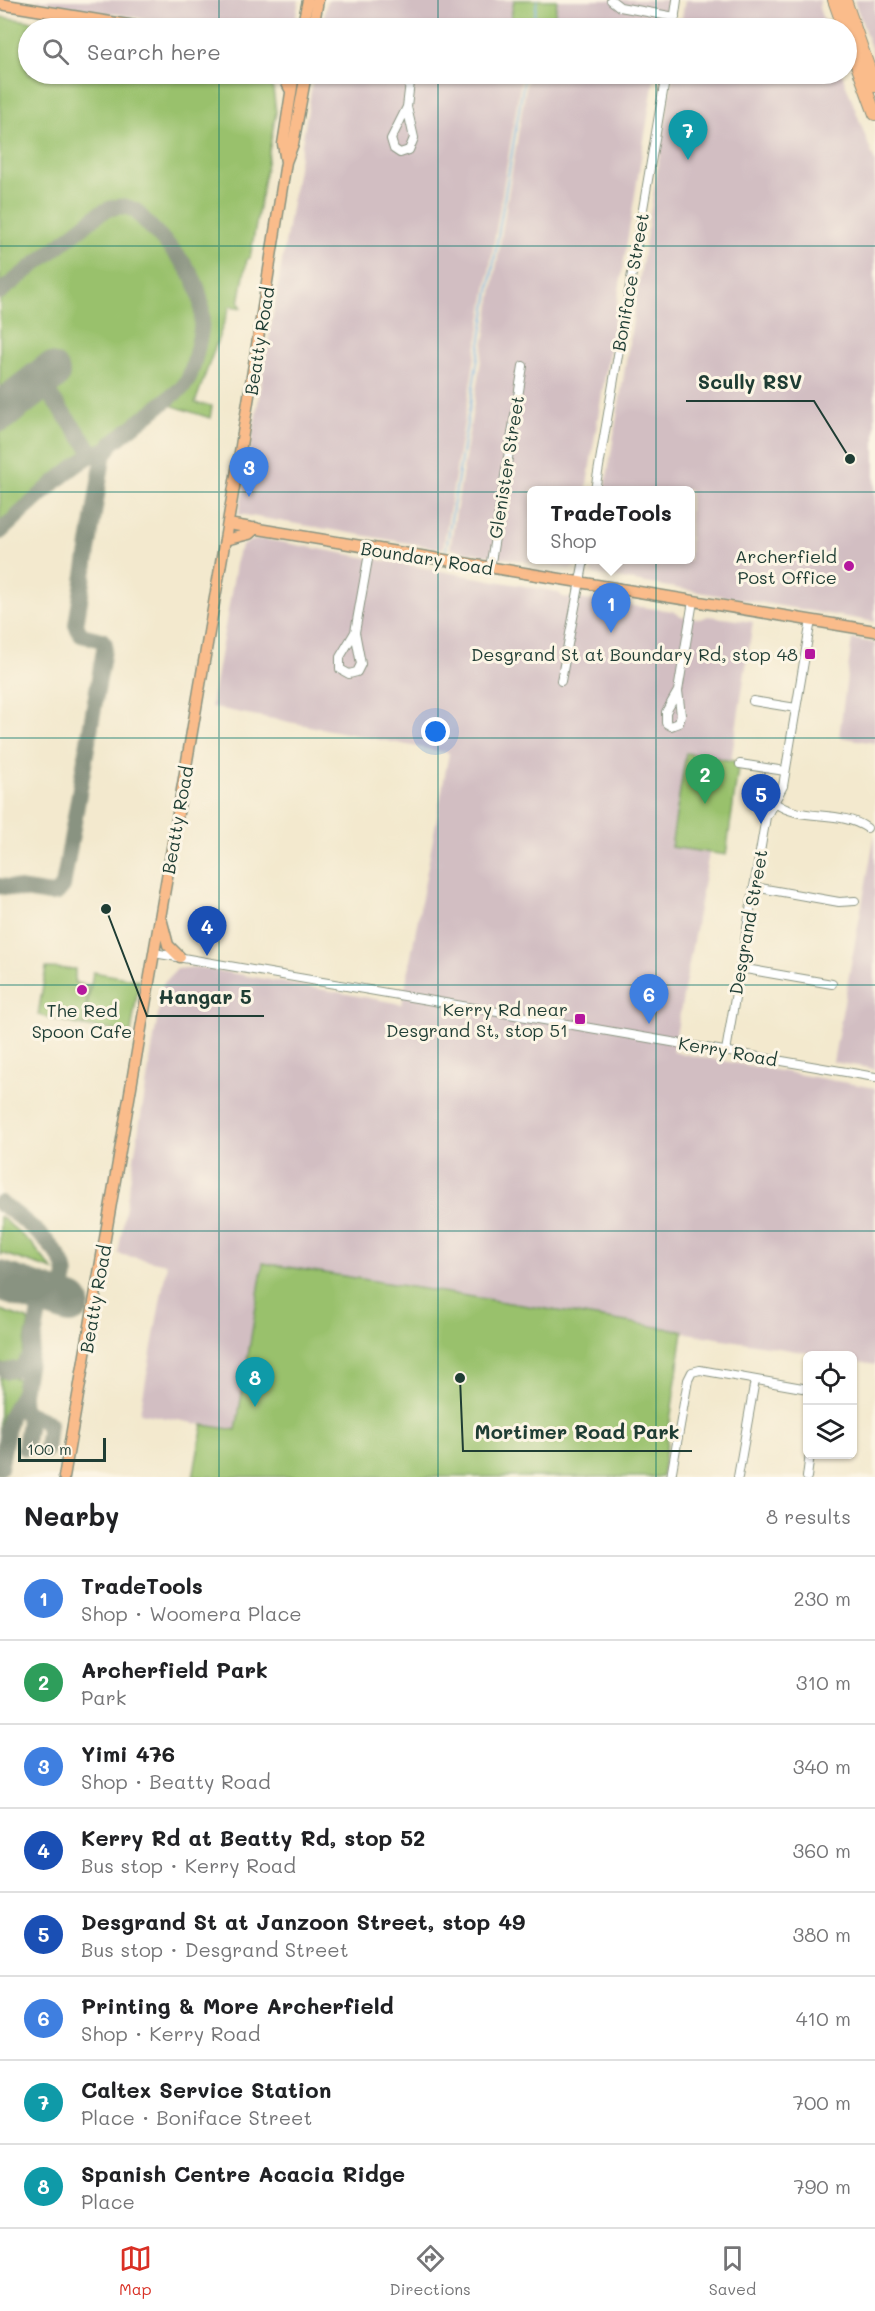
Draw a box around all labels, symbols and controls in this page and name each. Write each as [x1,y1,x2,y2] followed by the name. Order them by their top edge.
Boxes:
[18,18,857,84] search box
[39,35,72,68] icon: search
[87,37,221,66] text: Search here
[668,110,708,160] pin: 7
[606,211,654,353] street label: Boniface Street
[239,285,279,397] street label: Beatty Road
[686,363,814,401] callout: Scully RSV
[698,368,802,394] text: Scully RSV
[483,394,529,540] street label: Glenister Street
[230,448,268,497] pin: 3
[527,486,695,564] popup
[550,498,672,527] text: TradeTools
[550,527,597,553] text: Shop
[359,536,495,580] street label: Boundary Road
[735,544,837,589] place label: Archerfield Post Office
[842,559,856,573] marker: Archerfield Post Office
[592,584,630,633] pin: 1
[471,642,798,666] place label: Desgrand St at Boundary Rd, stop 48
[803,647,817,661] marker: Desgrand St at Boundary Rd, stop 48
[421,717,450,746] your location
[686,754,724,804] pin: 2
[156,764,198,876] street label: Beatty Road
[742,774,780,824] pin: 5
[723,847,773,997] street label: Desgrand Street
[188,906,226,956] pin: 4
[630,974,668,1024] pin: 6
[147,978,264,1016] callout: Hangar 5
[75,983,89,997] marker: The Red Spoon Cafe
[158,983,252,1009] text: Hangar 5
[386,997,568,1042] place label: Kerry Rd near Desgrand St, stop 51
[32,998,132,1043] place label: The Red Spoon Cafe
[573,1012,587,1026] marker: Kerry Rd near Desgrand St, stop 51
[677,1030,779,1072] street label: Kerry Road
[74,1243,116,1355] street label: Beatty Road
[803,1351,857,1459] map controls
[803,1351,857,1405] button: locate
[236,1358,274,1407] pin: 8
[803,1405,857,1459] button: layers
[463,1413,692,1451] callout: Mortimer Road Park
[474,1418,680,1444] text: Mortimer Road Park
[18,1435,106,1462] scale bar
[27,1438,72,1459] text: 100 m
[24,1499,119,1533] text: Nearby
[766,1503,851,1529] text: 8 results
[81,1571,203,1600] text: TradeTools
[39,1585,48,1611] text: 1
[793,1585,851,1611] text: 230 m
[81,1600,302,1626] text: Shop · Woomera Place
[81,1655,268,1684] text: Archerfield Park
[38,1669,49,1695] text: 2
[796,1669,851,1695] text: 310 m
[81,1684,126,1710] text: Park
[81,1739,175,1768] text: Yimi 476
[38,1753,50,1779] text: 3
[793,1753,851,1779] text: 340 m
[81,1768,271,1794] text: Shop · Beatty Road
[81,1823,425,1852] text: Kerry Rd at Beatty Rd, stop 52
[37,1837,50,1863] text: 4
[793,1837,851,1863] text: 360 m
[81,1852,296,1878] text: Bus stop · Kerry Road
[81,1907,525,1936] text: Desgrand St at Janzoon Street, stop 49
[38,1921,49,1947] text: 5
[793,1921,851,1947] text: 380 m
[81,1936,348,1962] text: Bus stop · Desgrand Street
[81,1991,394,2020] text: Printing & More Archerfield
[37,2005,50,2031] text: 6
[796,2005,851,2031] text: 410 m
[81,2020,261,2046] text: Shop · Kerry Road
[81,2075,331,2104] text: Caltex Service Station
[38,2089,49,2115] text: 7
[793,2089,851,2115] text: 700 m
[81,2104,312,2130] text: Place · Boniface Street
[81,2159,405,2188] text: Spanish Centre Acacia Ridge
[37,2173,50,2199] text: 8
[793,2173,851,2199] text: 790 m
[81,2188,135,2214] text: Place
[119,2242,152,2299] tab: Map
[390,2242,471,2299] tab: Directions
[709,2242,756,2299] tab: Saved

